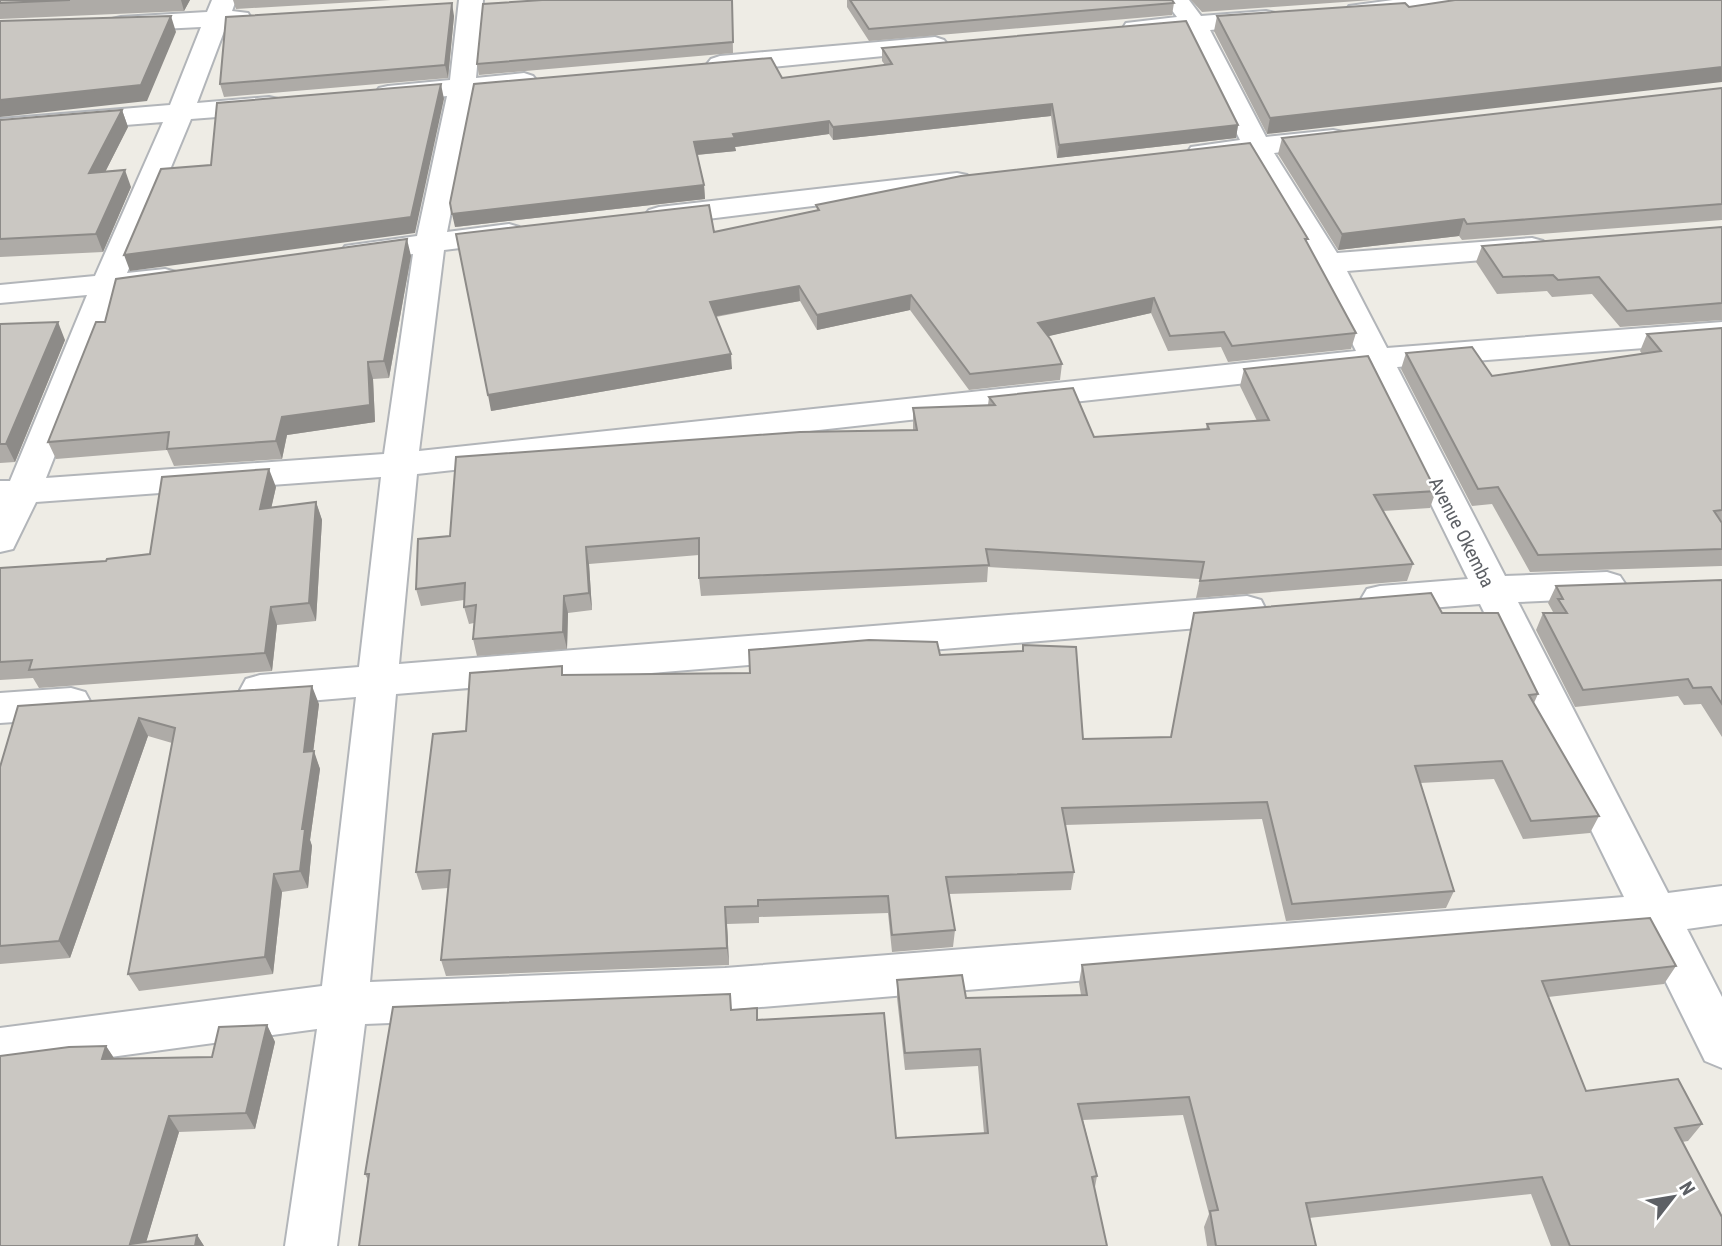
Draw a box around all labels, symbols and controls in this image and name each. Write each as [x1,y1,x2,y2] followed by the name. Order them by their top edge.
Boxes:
[1424,473,1499,591] street label: Avenue Okemba
[1638,1162,1708,1232] north arrow
[1674,1178,1700,1199] text: N

